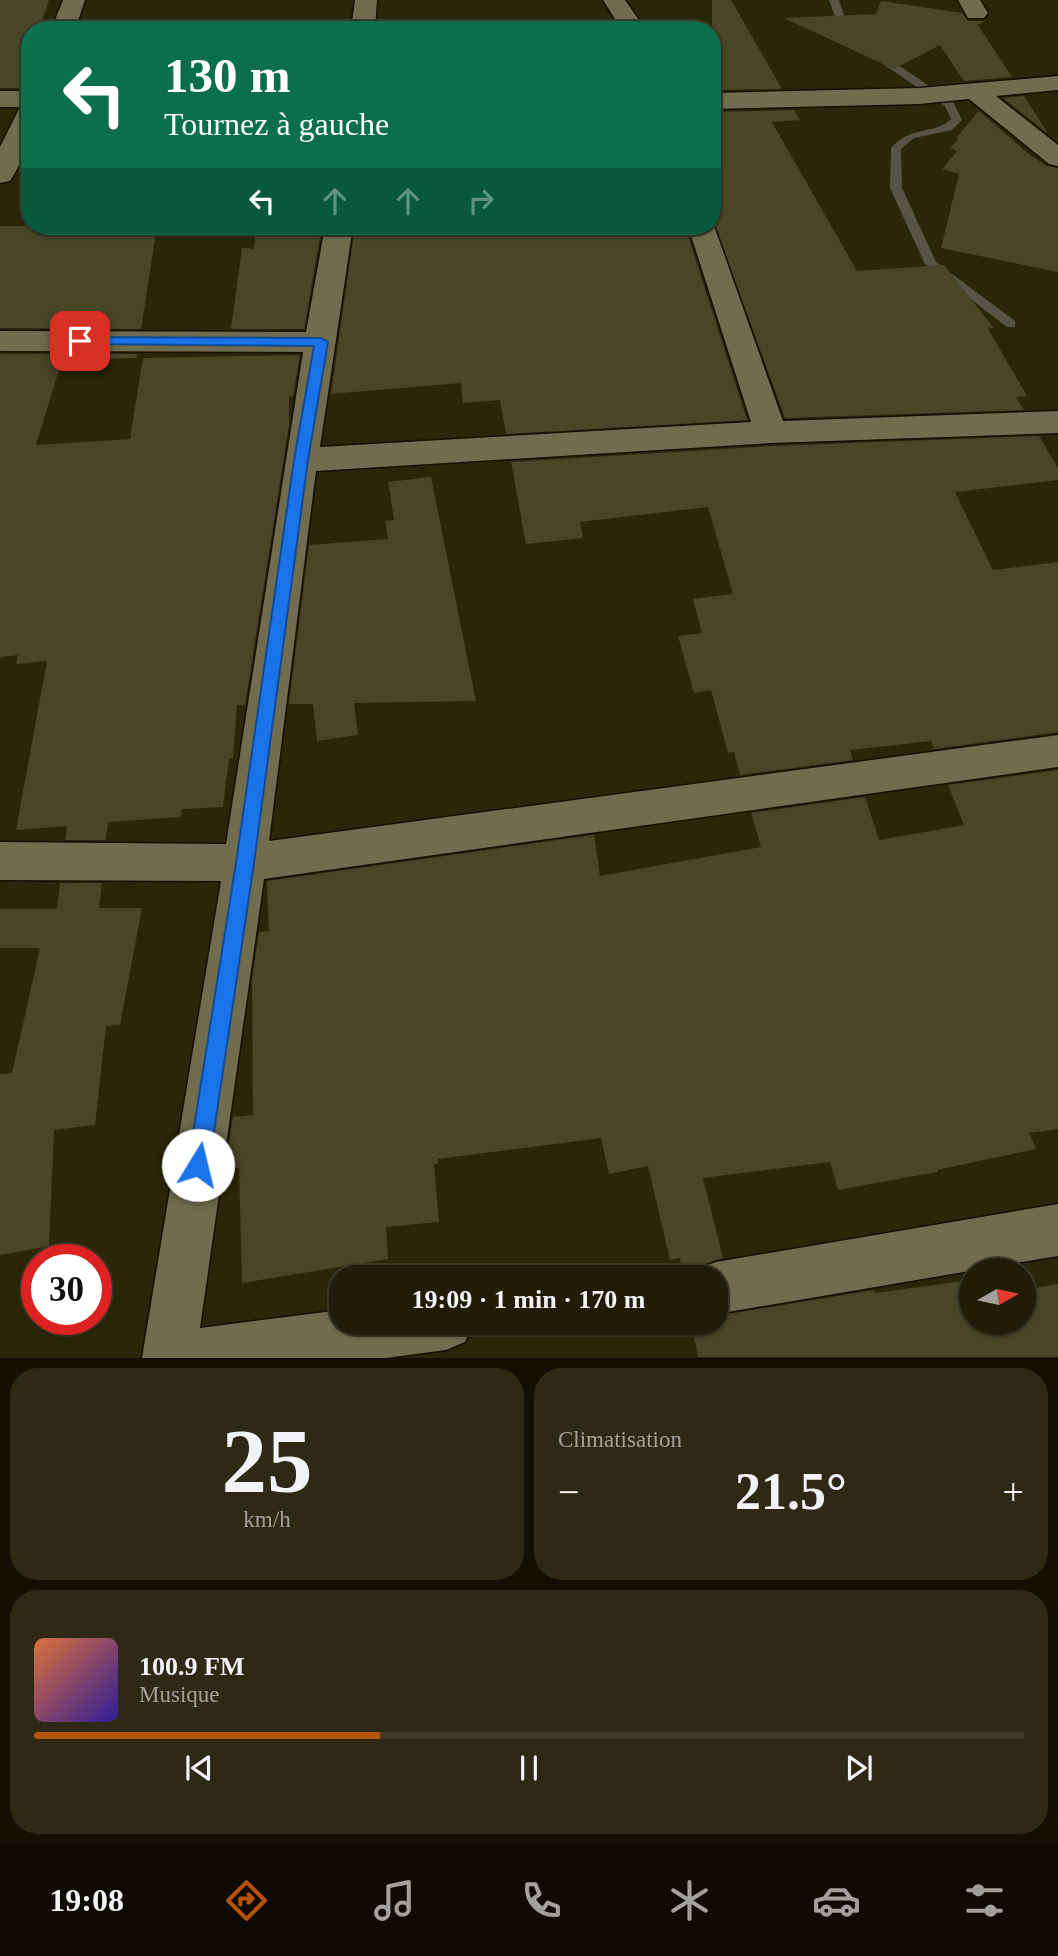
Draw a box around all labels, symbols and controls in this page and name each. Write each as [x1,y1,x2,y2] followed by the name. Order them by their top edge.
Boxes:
[164,48,291,103] text: 130 m
[49,49,140,140] icon: left
[164,106,389,142] text: Tournez à gauche
[243,182,281,220] icon: left
[316,182,354,220] icon: ahead
[389,182,427,220] icon: ahead
[462,182,500,220] icon: right
[50,311,110,371] pin
[61,322,99,360] icon: arrive
[161,1128,235,1202] position arrow
[21,1244,112,1335] speed limit sign: 30
[959,1258,1036,1335] north arrow
[959,1258,1036,1335] map controls
[412,1285,646,1314] text: 19:09 · 1 min · 170 m
[222,1411,313,1512] text: 25
[558,1427,682,1452] text: Climatisation
[735,1463,847,1520] text: 21.5°
[558,1471,579,1513] text: −
[1003,1471,1024,1513] text: +
[243,1507,291,1532] text: km/h
[139,1652,244,1681] text: 100.9 FM
[139,1682,220,1707] text: Musique
[180,1749,218,1787] icon: previous
[510,1749,548,1787] icon: pause
[840,1749,878,1787] icon: next
[222,1876,271,1925] icon: directions
[370,1876,419,1925] icon: music
[517,1876,566,1925] icon: phone
[665,1876,714,1925] icon: climate
[812,1876,861,1925] icon: car
[960,1876,1009,1925] icon: filters
[49,1882,124,1918] text: 19:08

